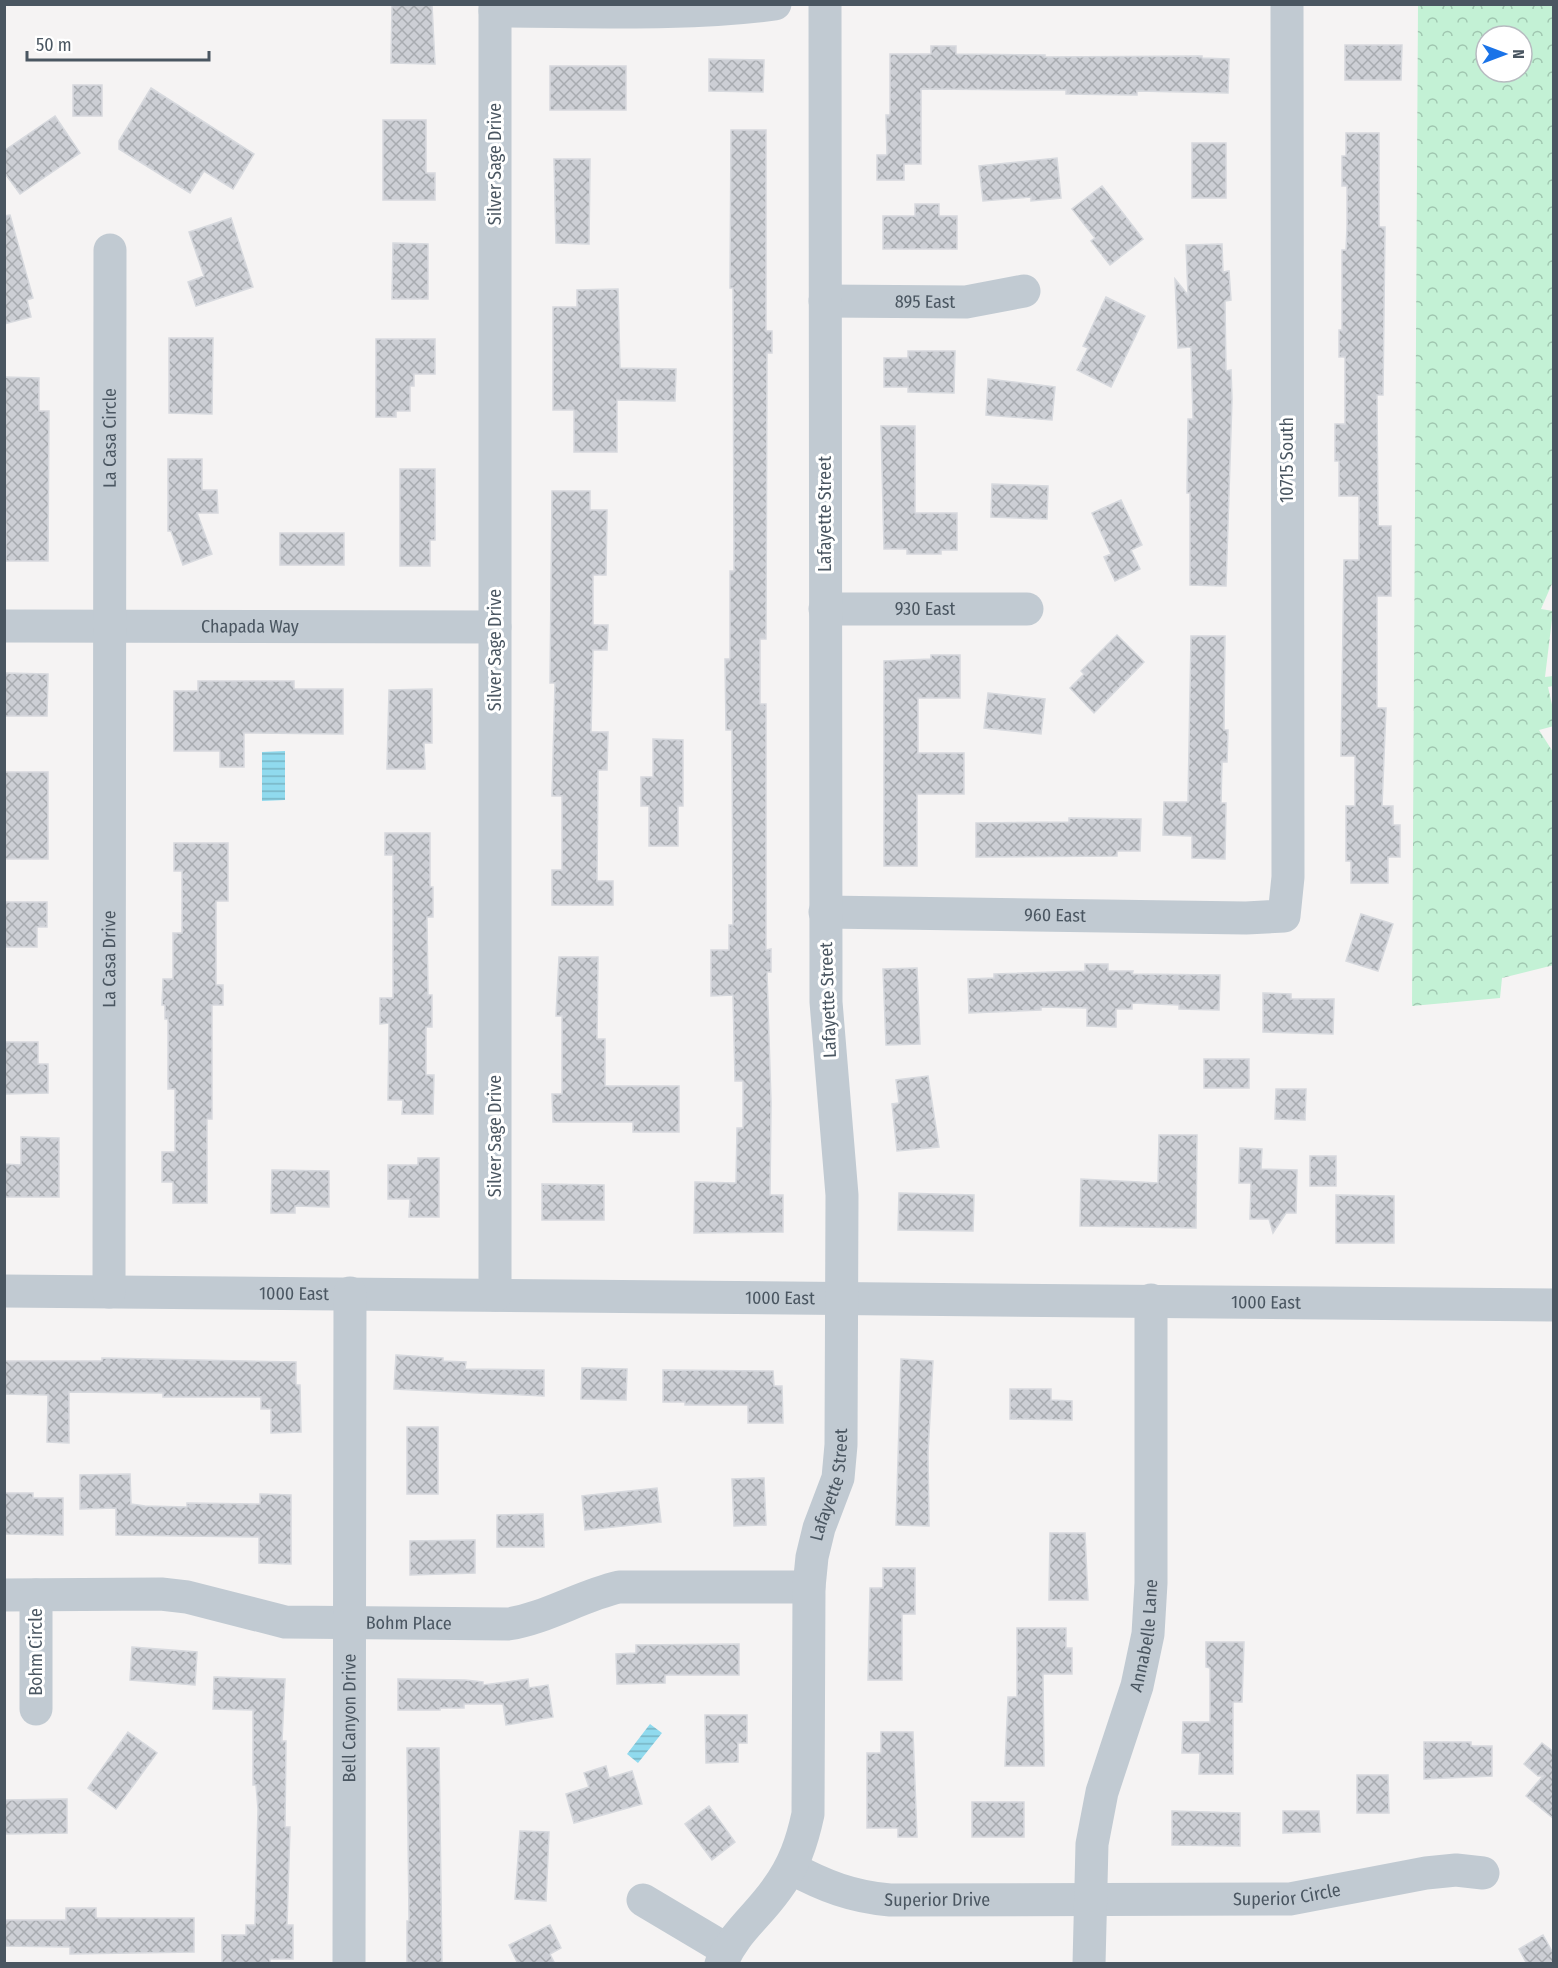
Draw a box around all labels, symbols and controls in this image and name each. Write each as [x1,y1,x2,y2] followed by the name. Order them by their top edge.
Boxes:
[27,24,208,62] scale bar
[1474,24,1534,84] north arrow
[36,34,72,56] text: 50 m
[1509,49,1528,59] text: N
[484,103,506,225] street label: Silver Sage Drive
[895,290,955,313] street label: 895 East
[99,388,121,488] street label: La Casa Circle
[1276,417,1298,503] street label: 10715 South
[814,456,836,572] street label: Lafayette Street
[484,589,506,711] street label: Silver Sage Drive
[895,598,955,620] street label: 930 East
[201,615,299,638] street label: Chapada Way
[1024,904,1086,927] street label: 960 East
[98,910,120,1008] street label: La Casa Drive
[815,942,841,1058] street label: Lafayette Street
[484,1075,506,1197] street label: Silver Sage Drive
[259,1282,329,1305] street label: 1000 East
[745,1287,815,1309] street label: 1000 East
[1231,1291,1301,1314] street label: 1000 East
[805,1428,852,1543] street label: Lafayette Street
[1125,1578,1162,1695] street label: Annabelle Lane
[25,1608,47,1696] street label: Bohm Circle
[366,1612,452,1634] street label: Bohm Place
[338,1653,360,1783] street label: Bell Canyon Drive
[1233,1879,1343,1910] street label: Superior Circle
[883,1889,990,1911] street label: Superior Drive

